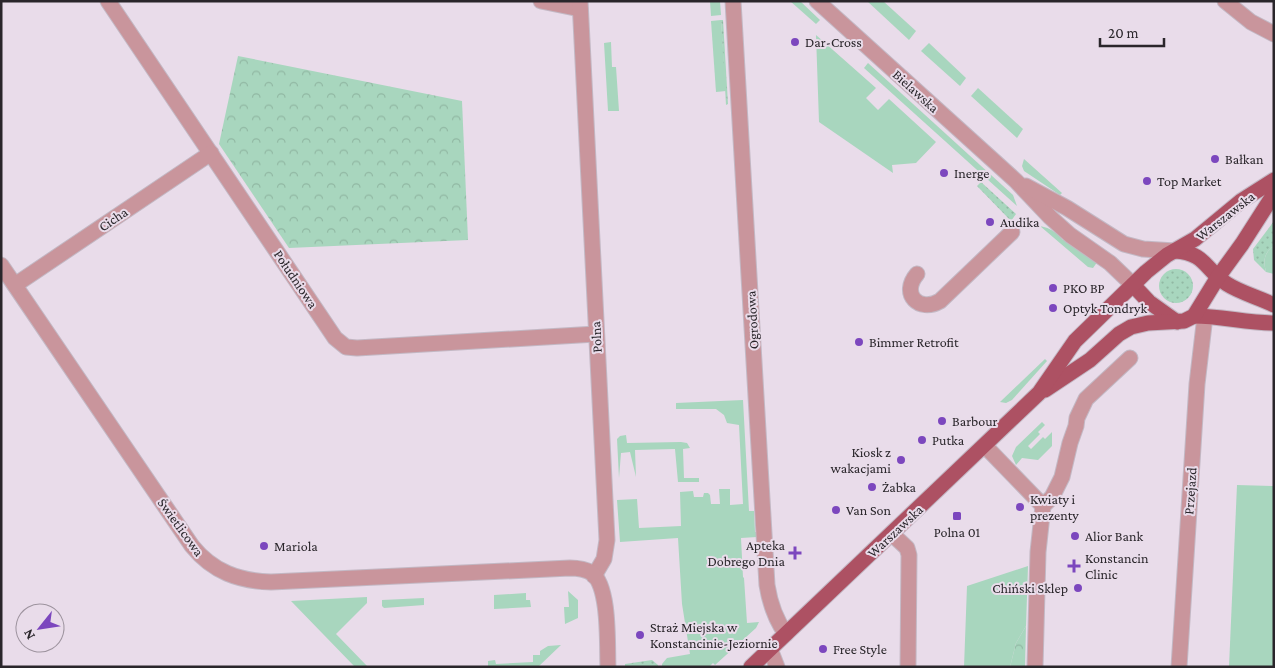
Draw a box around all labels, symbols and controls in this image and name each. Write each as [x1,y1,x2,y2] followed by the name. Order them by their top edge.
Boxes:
[1100,15,1164,47] scale bar
[1108,25,1139,41] text: 20 m
[805,34,862,50] place label: Dar-Cross
[789,36,801,48] marker: Dar-Cross
[890,66,943,116] street label: Bielawska
[1225,151,1264,167] place label: Bałkan
[1209,153,1221,165] marker: Bałkan
[954,165,990,181] place label: Inerge
[938,167,950,179] marker: Inerge
[1157,173,1222,189] place label: Top Market
[1141,175,1153,187] marker: Top Market
[1192,188,1258,244] street label: Warszawska
[95,203,131,234] street label: Cicha
[1000,214,1040,230] place label: Audika
[984,216,996,228] marker: Audika
[271,247,322,312] street label: Południowa
[1063,280,1105,296] place label: PKO BP
[1047,282,1059,294] marker: PKO BP
[742,290,762,350] street label: Ogrodowa
[1063,300,1147,316] place label: Optyk Tondryk
[1047,302,1059,314] marker: Optyk Tondryk
[587,320,605,353] street label: Polna
[869,334,959,350] place label: Bimmer Retrofit
[853,336,865,348] marker: Bimmer Retrofit
[952,413,998,429] place label: Barbour
[936,415,948,427] marker: Barbour
[932,432,965,448] place label: Putka
[916,434,928,446] marker: Putka
[831,444,891,477] place label: Kiosk z wakacjami
[895,454,907,466] marker: Kiosk z wakacjami
[1180,466,1201,515] street label: Przejazd
[882,479,917,495] place label: Żabka
[866,481,878,493] marker: Żabka
[1030,491,1079,523] place label: Kwiaty i prezenty
[155,495,208,560] street label: Świetlicowa
[864,501,927,561] street label: Warszawska
[1014,501,1026,513] marker: Kwiaty i prezenty
[846,502,891,518] place label: Van Son
[830,504,842,516] marker: Van Son
[951,510,963,522] marker: Polna 01
[934,524,981,540] place label: Polna 01
[1085,528,1144,544] place label: Alior Bank
[1069,530,1081,542] marker: Alior Bank
[707,537,786,569] place label: Apteka Dobrego Dnia
[274,538,318,554] place label: Mariola
[258,540,270,552] marker: Mariola
[789,547,801,559] marker: Apteka Dobrego Dnia
[1085,550,1149,582] place label: Konstancin Clinic
[1067,559,1081,573] marker: Konstancin Clinic
[992,580,1068,596] place label: Chiński Sklep
[1072,582,1084,594] marker: Chiński Sklep
[15,603,65,653] north arrow
[650,619,778,651] place label: Straż Miejska w Konstancinie-Jeziornie
[19,626,38,643] text: N
[634,629,646,641] marker: Straż Miejska w Konstancinie-Jeziornie
[833,641,887,657] place label: Free Style
[817,643,829,655] marker: Free Style

